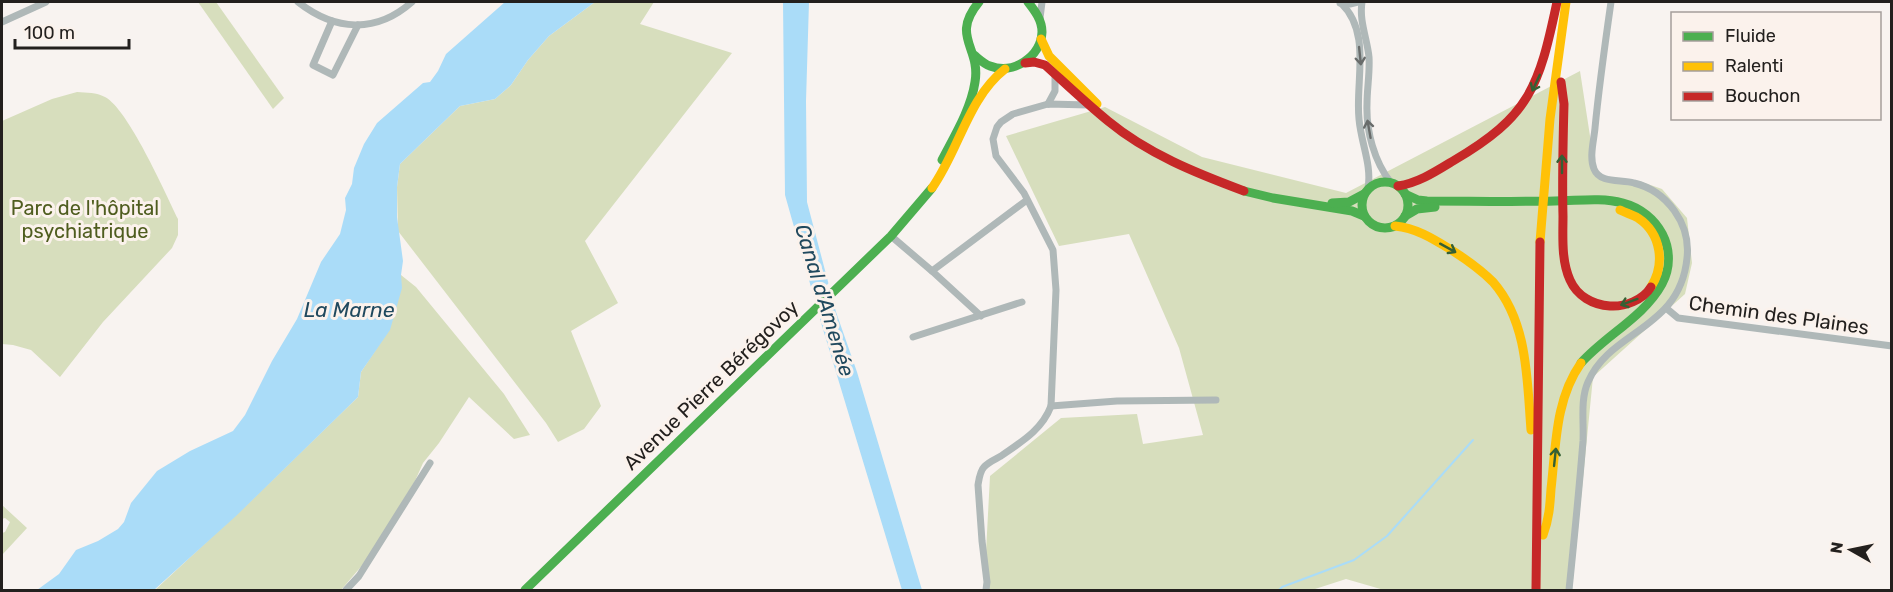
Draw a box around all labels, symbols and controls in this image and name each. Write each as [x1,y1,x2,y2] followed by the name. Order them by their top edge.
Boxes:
[15,12,129,50] scale bar
[1671,12,1881,120] legend
[24,22,75,44] text: 100 m
[1725,25,1776,47] text: Fluide
[1355,46,1366,66] one-way arrow
[1725,55,1783,77] text: Ralenti
[1529,73,1541,91] one-way arrow
[1725,85,1800,107] text: Bouchon
[1363,120,1374,140] one-way arrow
[1556,154,1568,174] one-way arrow
[11,196,159,243] park label: Parc de l'hôpital psychiatrique
[790,221,860,379] water label: Canal d'Amenée
[1439,242,1456,254] one-way arrow
[1687,290,1871,340] street label: Chemin des Plaines
[619,295,803,475] street label: Avenue Pierre Bérégovoy
[304,297,395,322] water label: La Marne
[1621,298,1639,309] one-way arrow
[1549,448,1560,467] one-way arrow
[1821,520,1881,580] north arrow
[1826,541,1847,555] text: N

